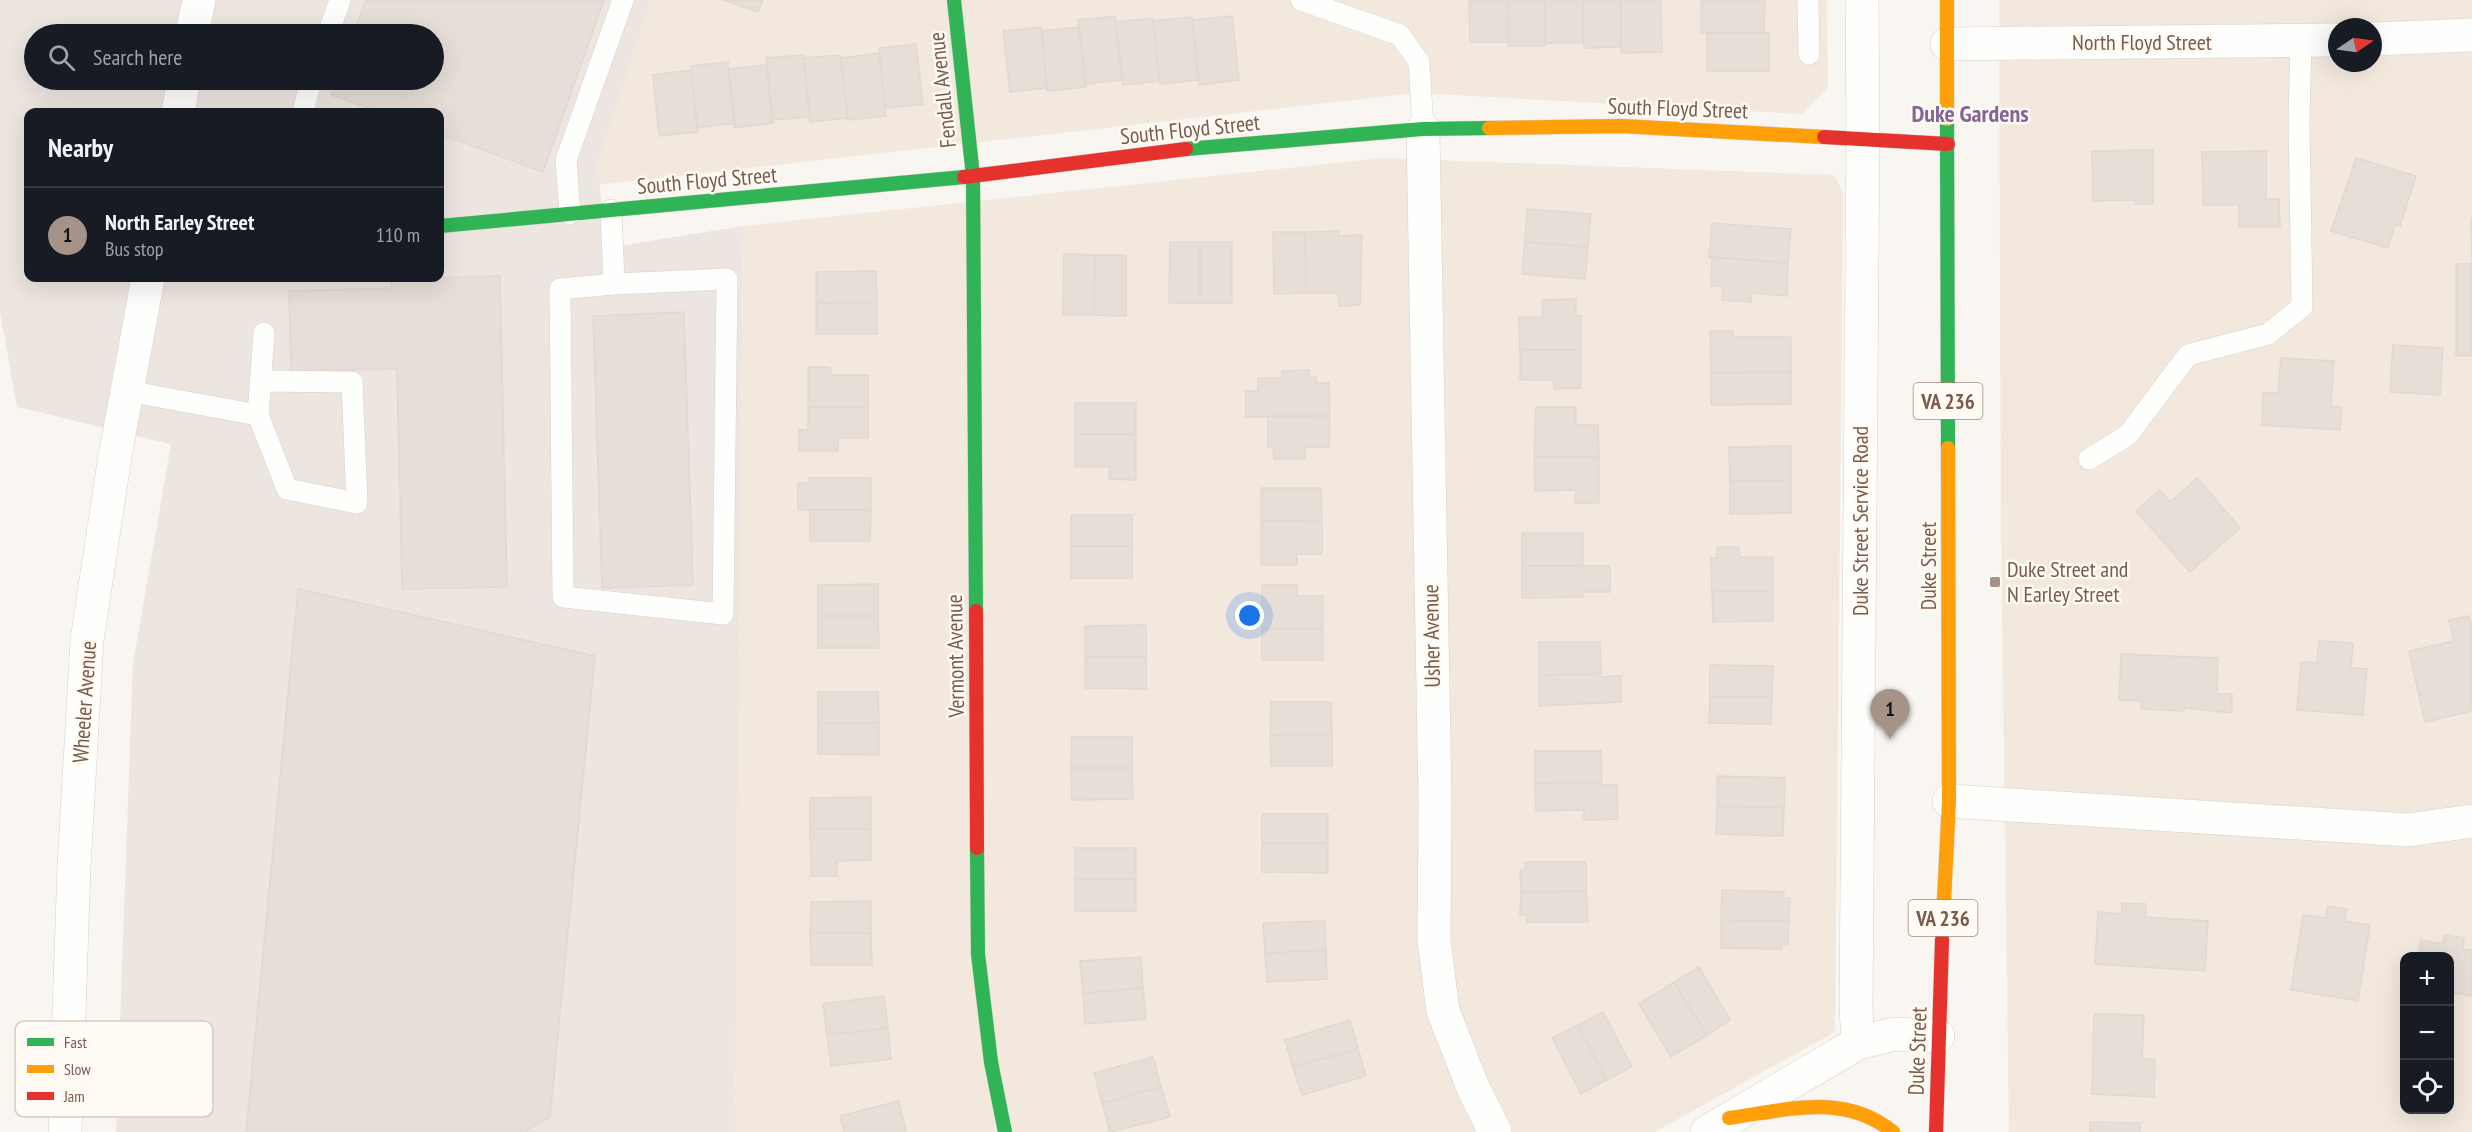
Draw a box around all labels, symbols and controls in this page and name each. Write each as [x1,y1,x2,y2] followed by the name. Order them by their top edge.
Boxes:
[2328,18,2382,72] north arrow
[24,24,444,90] search box
[2072,28,2212,56] street label: North Floyd Street
[922,31,962,149] street label: Fendall Avenue
[45,41,78,74] icon: search
[93,43,182,71] text: Search here
[1607,92,1749,124] street label: South Floyd Street
[1911,98,2029,129] district label: Duke Gardens
[1119,108,1261,150] street label: South Floyd Street
[48,131,113,164] text: Nearby
[636,160,778,200] street label: South Floyd Street
[105,208,254,236] text: North Earley Street
[63,222,72,248] text: 1
[376,222,420,248] text: 110 m
[105,236,164,262] text: Bus stop
[1914,383,1982,419] road number: VA 236
[1846,426,1874,616] street label: Duke Street Service Road
[1914,522,1942,610] street label: Duke Street
[2007,555,2128,608] place label: Duke Street and N Earley Street
[1988,575,2002,589] marker: Duke Street and N Earley Street
[1416,584,1446,688] street label: Usher Avenue
[940,594,970,719] street label: Vermont Avenue
[1235,601,1264,630] your location
[66,640,102,764] street label: Wheeler Avenue
[1870,690,1910,739] pin: 1
[1908,900,1978,936] road number: VA 236
[2400,952,2454,1114] map controls
[2400,952,2454,1006] button: +
[1901,1006,1933,1096] street label: Duke Street
[2400,1006,2454,1060] button: −
[15,1021,213,1117] legend
[64,1032,87,1052] text: Fast
[64,1059,91,1079] text: Slow
[2400,1060,2454,1114] button: locate
[63,1086,85,1106] text: Jam

